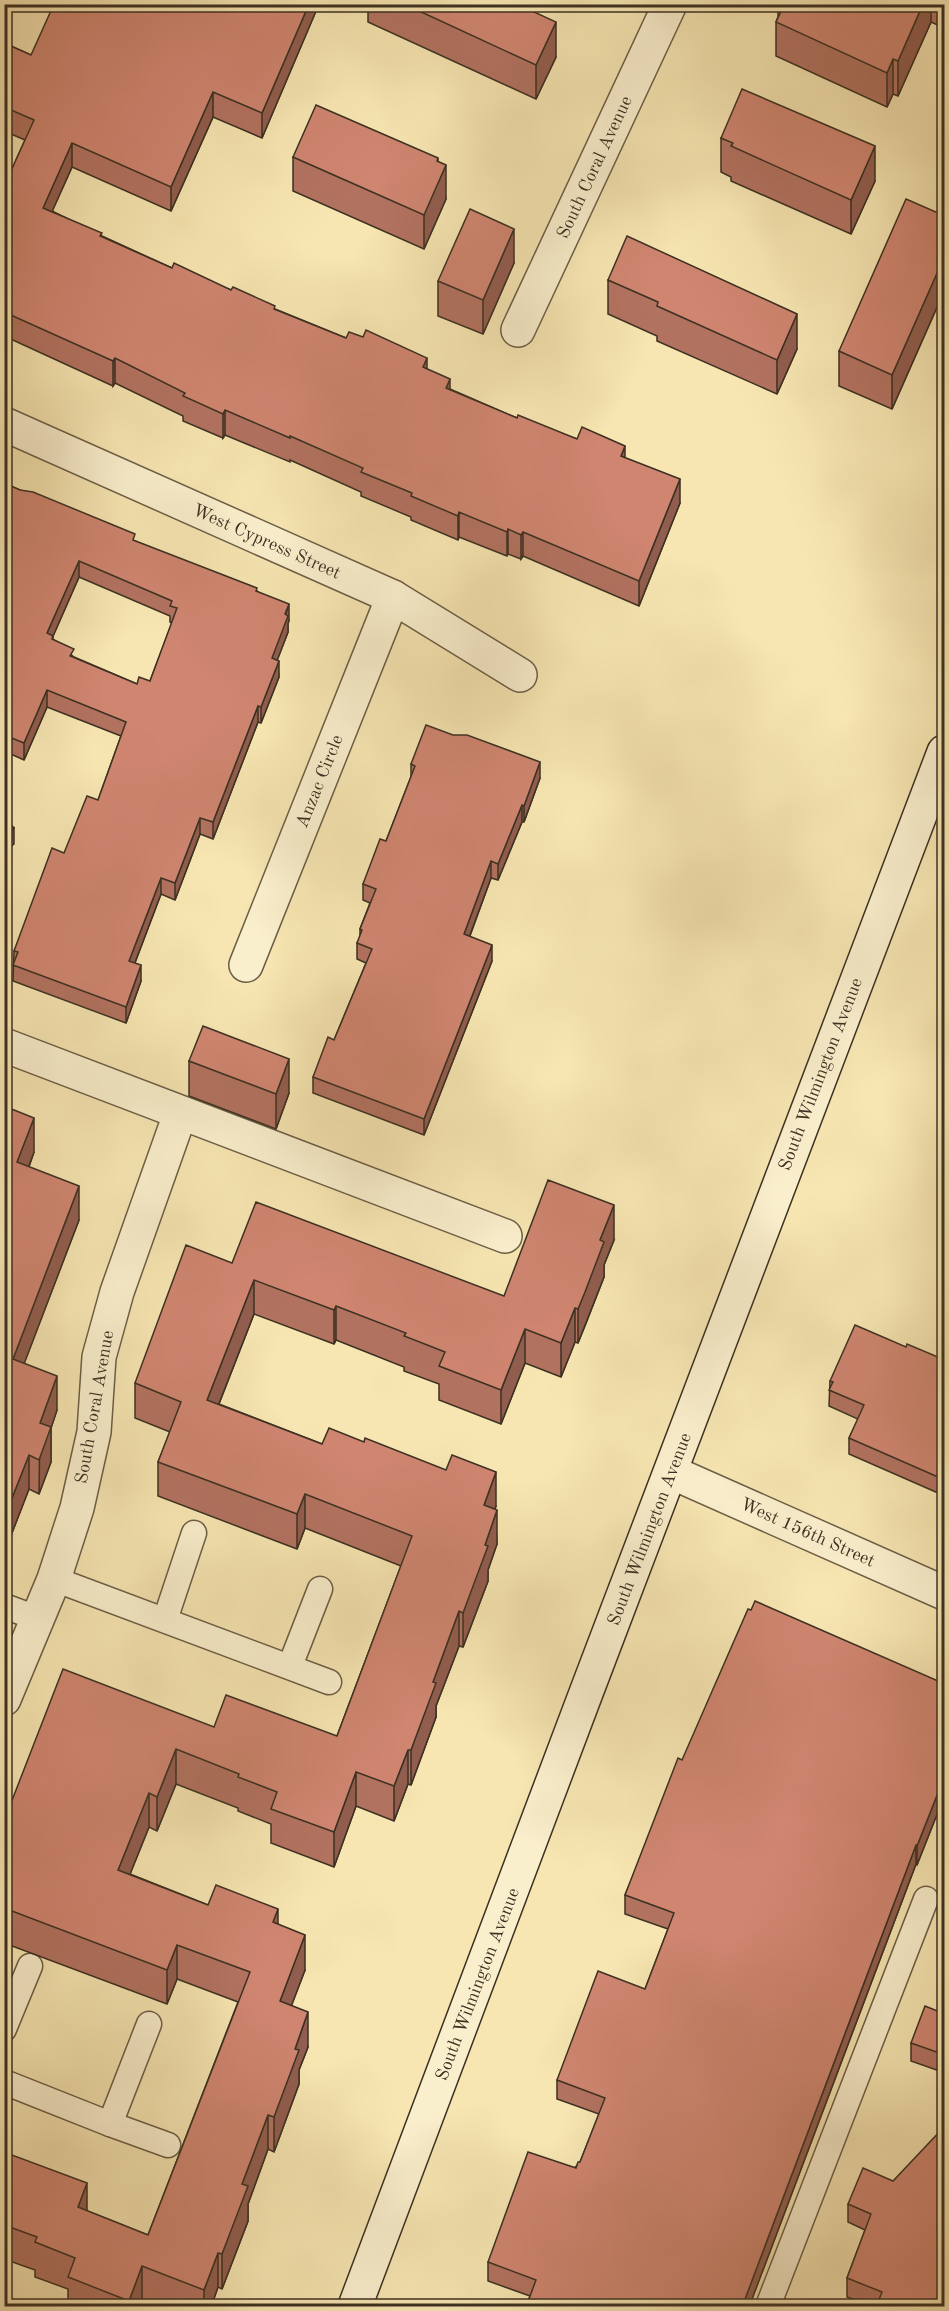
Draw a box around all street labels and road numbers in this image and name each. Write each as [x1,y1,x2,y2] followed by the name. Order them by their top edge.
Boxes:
[554,93,636,242] street label: South Coral Avenue
[190,501,343,583] street label: West Cypress Street
[293,732,347,830] street label: Anzac Circle
[776,976,866,1173] street label: South Wilmington Avenue
[73,1329,117,1485] street label: South Coral Avenue
[605,1431,695,1628] street label: South Wilmington Avenue
[738,1495,878,1571] street label: West 156th Street
[433,1886,523,2083] street label: South Wilmington Avenue

